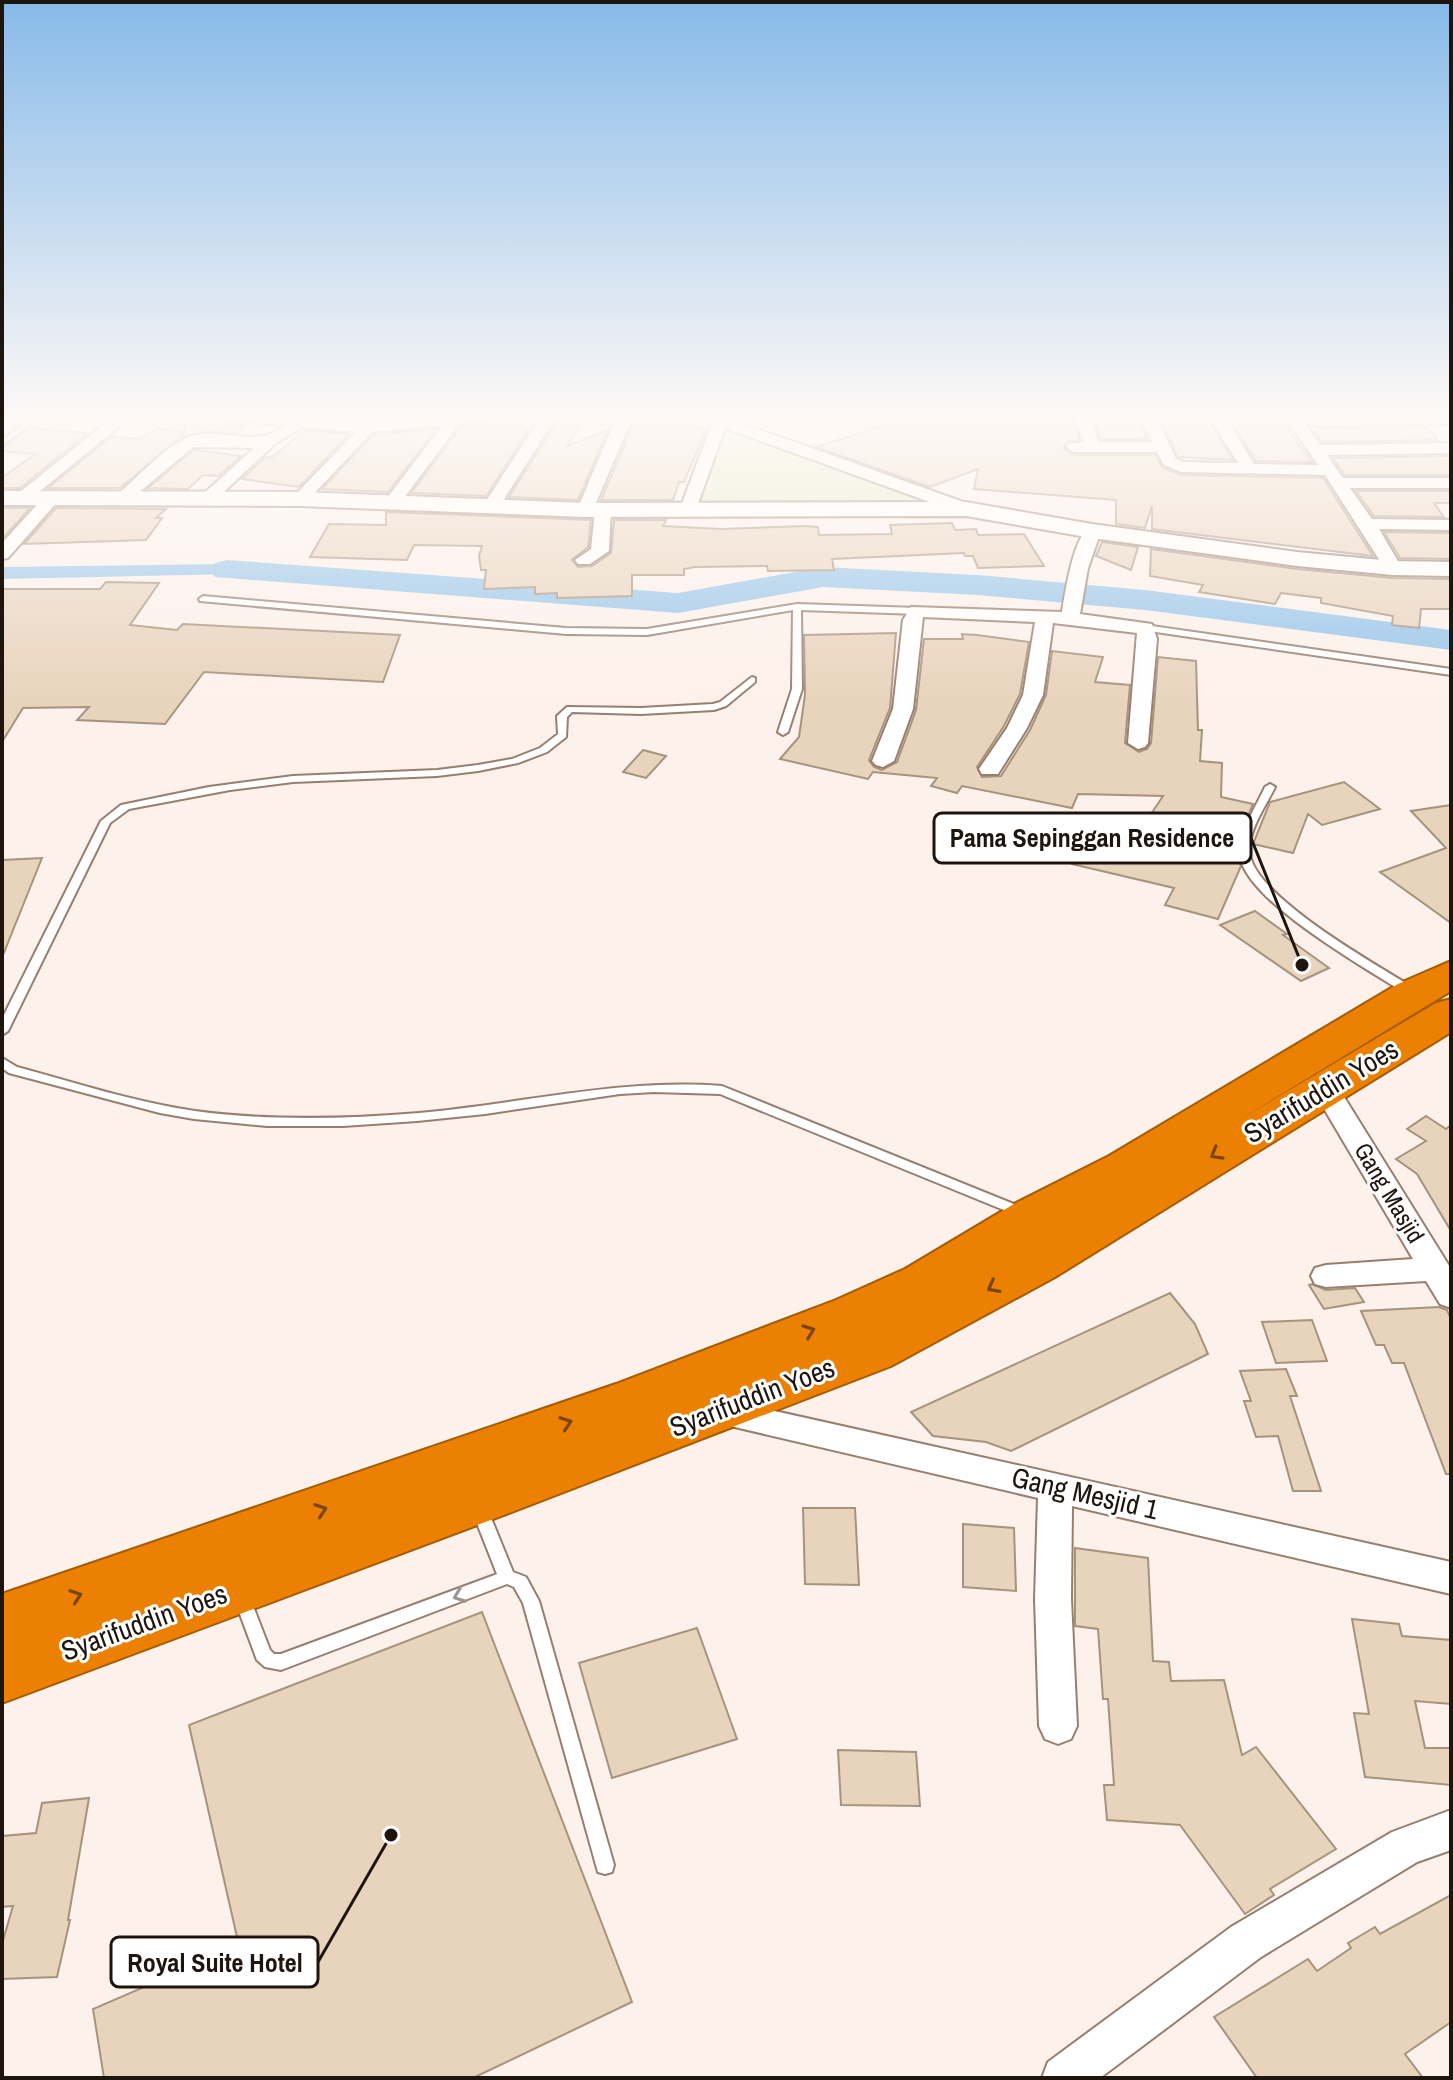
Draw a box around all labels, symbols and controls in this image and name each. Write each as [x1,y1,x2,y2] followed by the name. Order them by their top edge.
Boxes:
[934,813,1251,863] callout: Pama Sepinggan Residence
[950,820,1234,855] text: Pama Sepinggan Residence
[1237,1030,1405,1152] street label: Syarifuddin Yoes
[1347,1136,1432,1249] street label: Gang Masjid
[1210,1144,1225,1160] one-way arrow
[986,1278,1001,1293] one-way arrow
[801,1324,815,1341] one-way arrow
[664,1348,840,1446] street label: Syarifuddin Yoes
[558,1416,572,1432] one-way arrow
[1008,1458,1162,1528] street label: Gang Mesjid 1
[313,1503,327,1519] one-way arrow
[56,1574,232,1670] street label: Syarifuddin Yoes
[452,1586,466,1603] one-way arrow
[68,1589,82,1605] one-way arrow
[111,1937,318,1987] callout: Royal Suite Hotel
[127,1945,303,1980] text: Royal Suite Hotel

